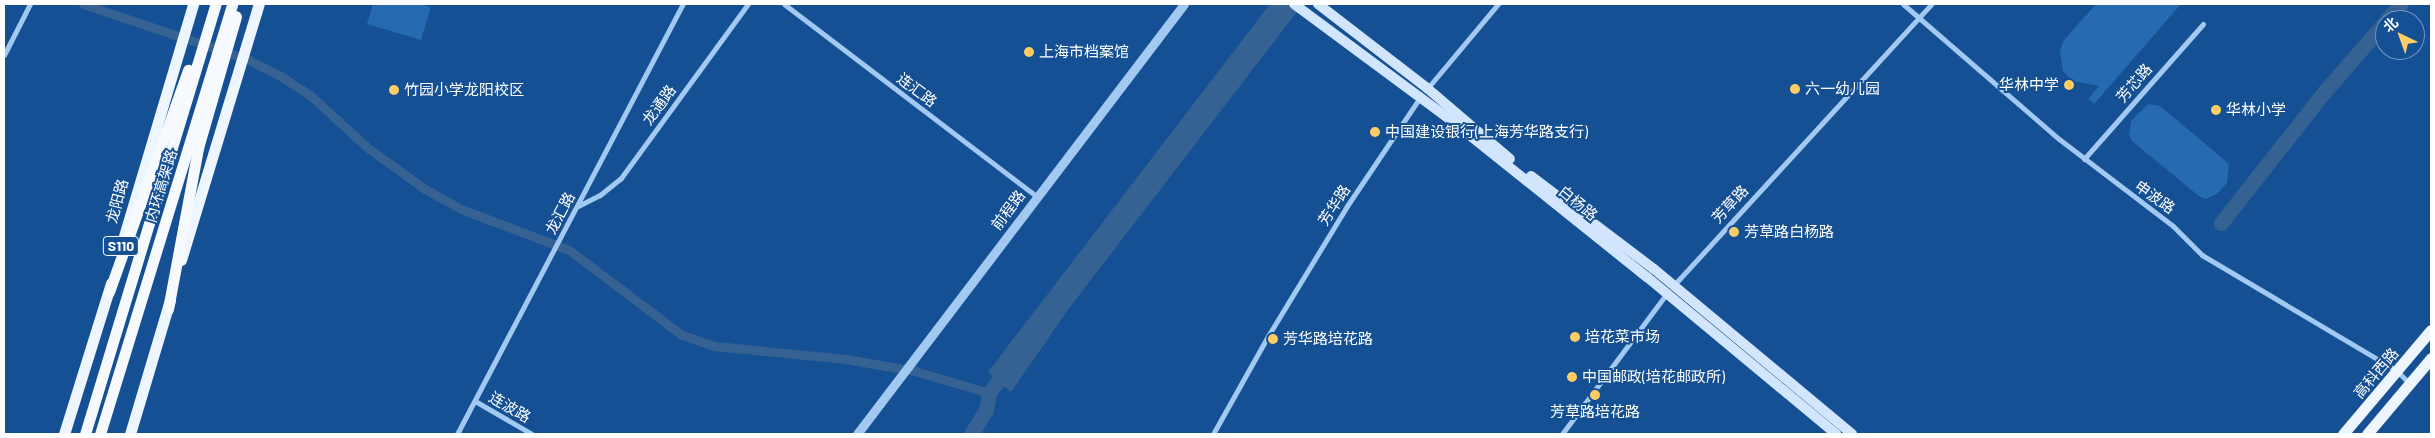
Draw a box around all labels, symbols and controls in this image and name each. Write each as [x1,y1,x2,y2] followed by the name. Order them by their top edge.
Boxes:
[2375,10,2425,60] north arrow
[2379,13,2401,35] text: 北
[1039,43,1129,61] place label: 上海市档案馆
[1023,46,1035,58] marker: 上海市档案馆
[2112,60,2156,106] street label: 芳芯路
[894,69,940,111] street label: 连汇路
[1999,76,2059,94] place label: 华林中学
[2063,79,2075,91] marker: 华林中学
[1805,80,1880,98] place label: 六一幼儿园
[404,81,524,99] place label: 竹园小学龙阳校区
[638,82,680,128] street label: 龙通路
[1789,83,1801,95] marker: 六一幼儿园
[388,84,400,96] marker: 竹园小学龙阳校区
[2226,101,2286,119] place label: 华林小学
[2210,104,2222,116] marker: 华林小学
[1385,123,1588,141] place label: 中国建设银行(上海芳华路支行)
[1369,126,1381,138] marker: 中国建设银行(上海芳华路支行)
[141,148,181,224] street label: 内环高架路
[102,177,132,225] street label: 龙阳路
[2131,177,2179,217] street label: 申波路
[1314,181,1354,229] street label: 芳华路
[1708,181,1752,227] street label: 芳草路
[1555,182,1601,224] street label: 白杨路
[987,187,1029,233] street label: 前程路
[541,189,579,237] street label: 龙汇路
[1744,223,1834,241] place label: 芳草路白杨路
[1728,226,1740,238] marker: 芳草路白杨路
[102,235,140,258] road number: S110
[1585,328,1660,346] place label: 培花菜市场
[1283,330,1373,348] place label: 芳华路培花路
[1569,331,1581,343] marker: 培花菜市场
[1267,333,1279,345] marker: 芳华路培花路
[2350,344,2402,402] street label: 高科西路
[1582,368,1725,386] place label: 中国邮政(培花邮政所)
[1566,371,1578,383] marker: 中国邮政(培花邮政所)
[486,388,534,426] street label: 连波路
[1589,389,1601,401] marker: 芳草路培花路
[1550,403,1640,421] place label: 芳草路培花路

